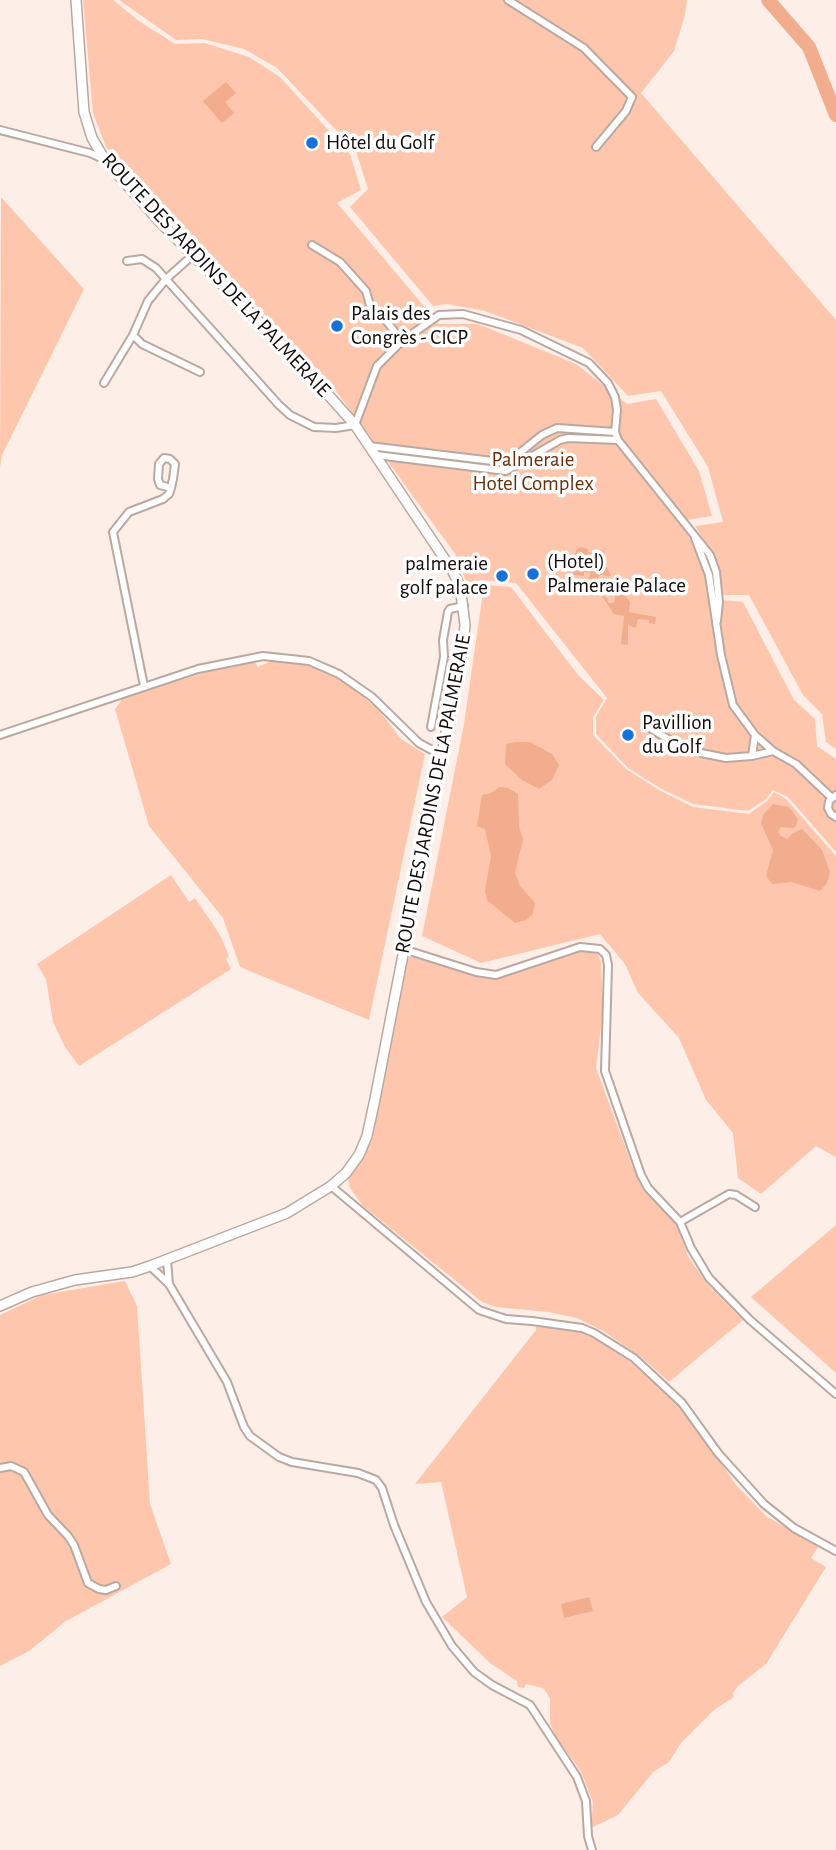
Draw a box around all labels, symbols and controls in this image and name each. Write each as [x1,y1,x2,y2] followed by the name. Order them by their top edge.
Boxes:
[326,130,434,156] place label: Hôtel du Golf
[304,135,320,151] marker: Hôtel du Golf
[96,148,336,402] street label: ROUTE DES JARDINS DE LA PALMERAIE
[351,301,468,351] place label: Palais des Congrès - CICP
[329,318,345,334] marker: Palais des Congrès - CICP
[472,447,594,497] park label: Palmeraie Hotel Complex
[547,549,686,599] place label: (Hotel) Palmeraie Palace
[399,551,488,601] place label: palmeraie golf palace
[525,566,541,582] marker: (Hotel) Palmeraie Palace
[494,568,510,584] marker: palmeraie golf palace
[390,632,476,956] street label: ROUTE DES JARDINS DE LA PALMERAIE
[642,710,712,760] place label: Pavillion du Golf
[620,727,636,743] marker: Pavillion du Golf

